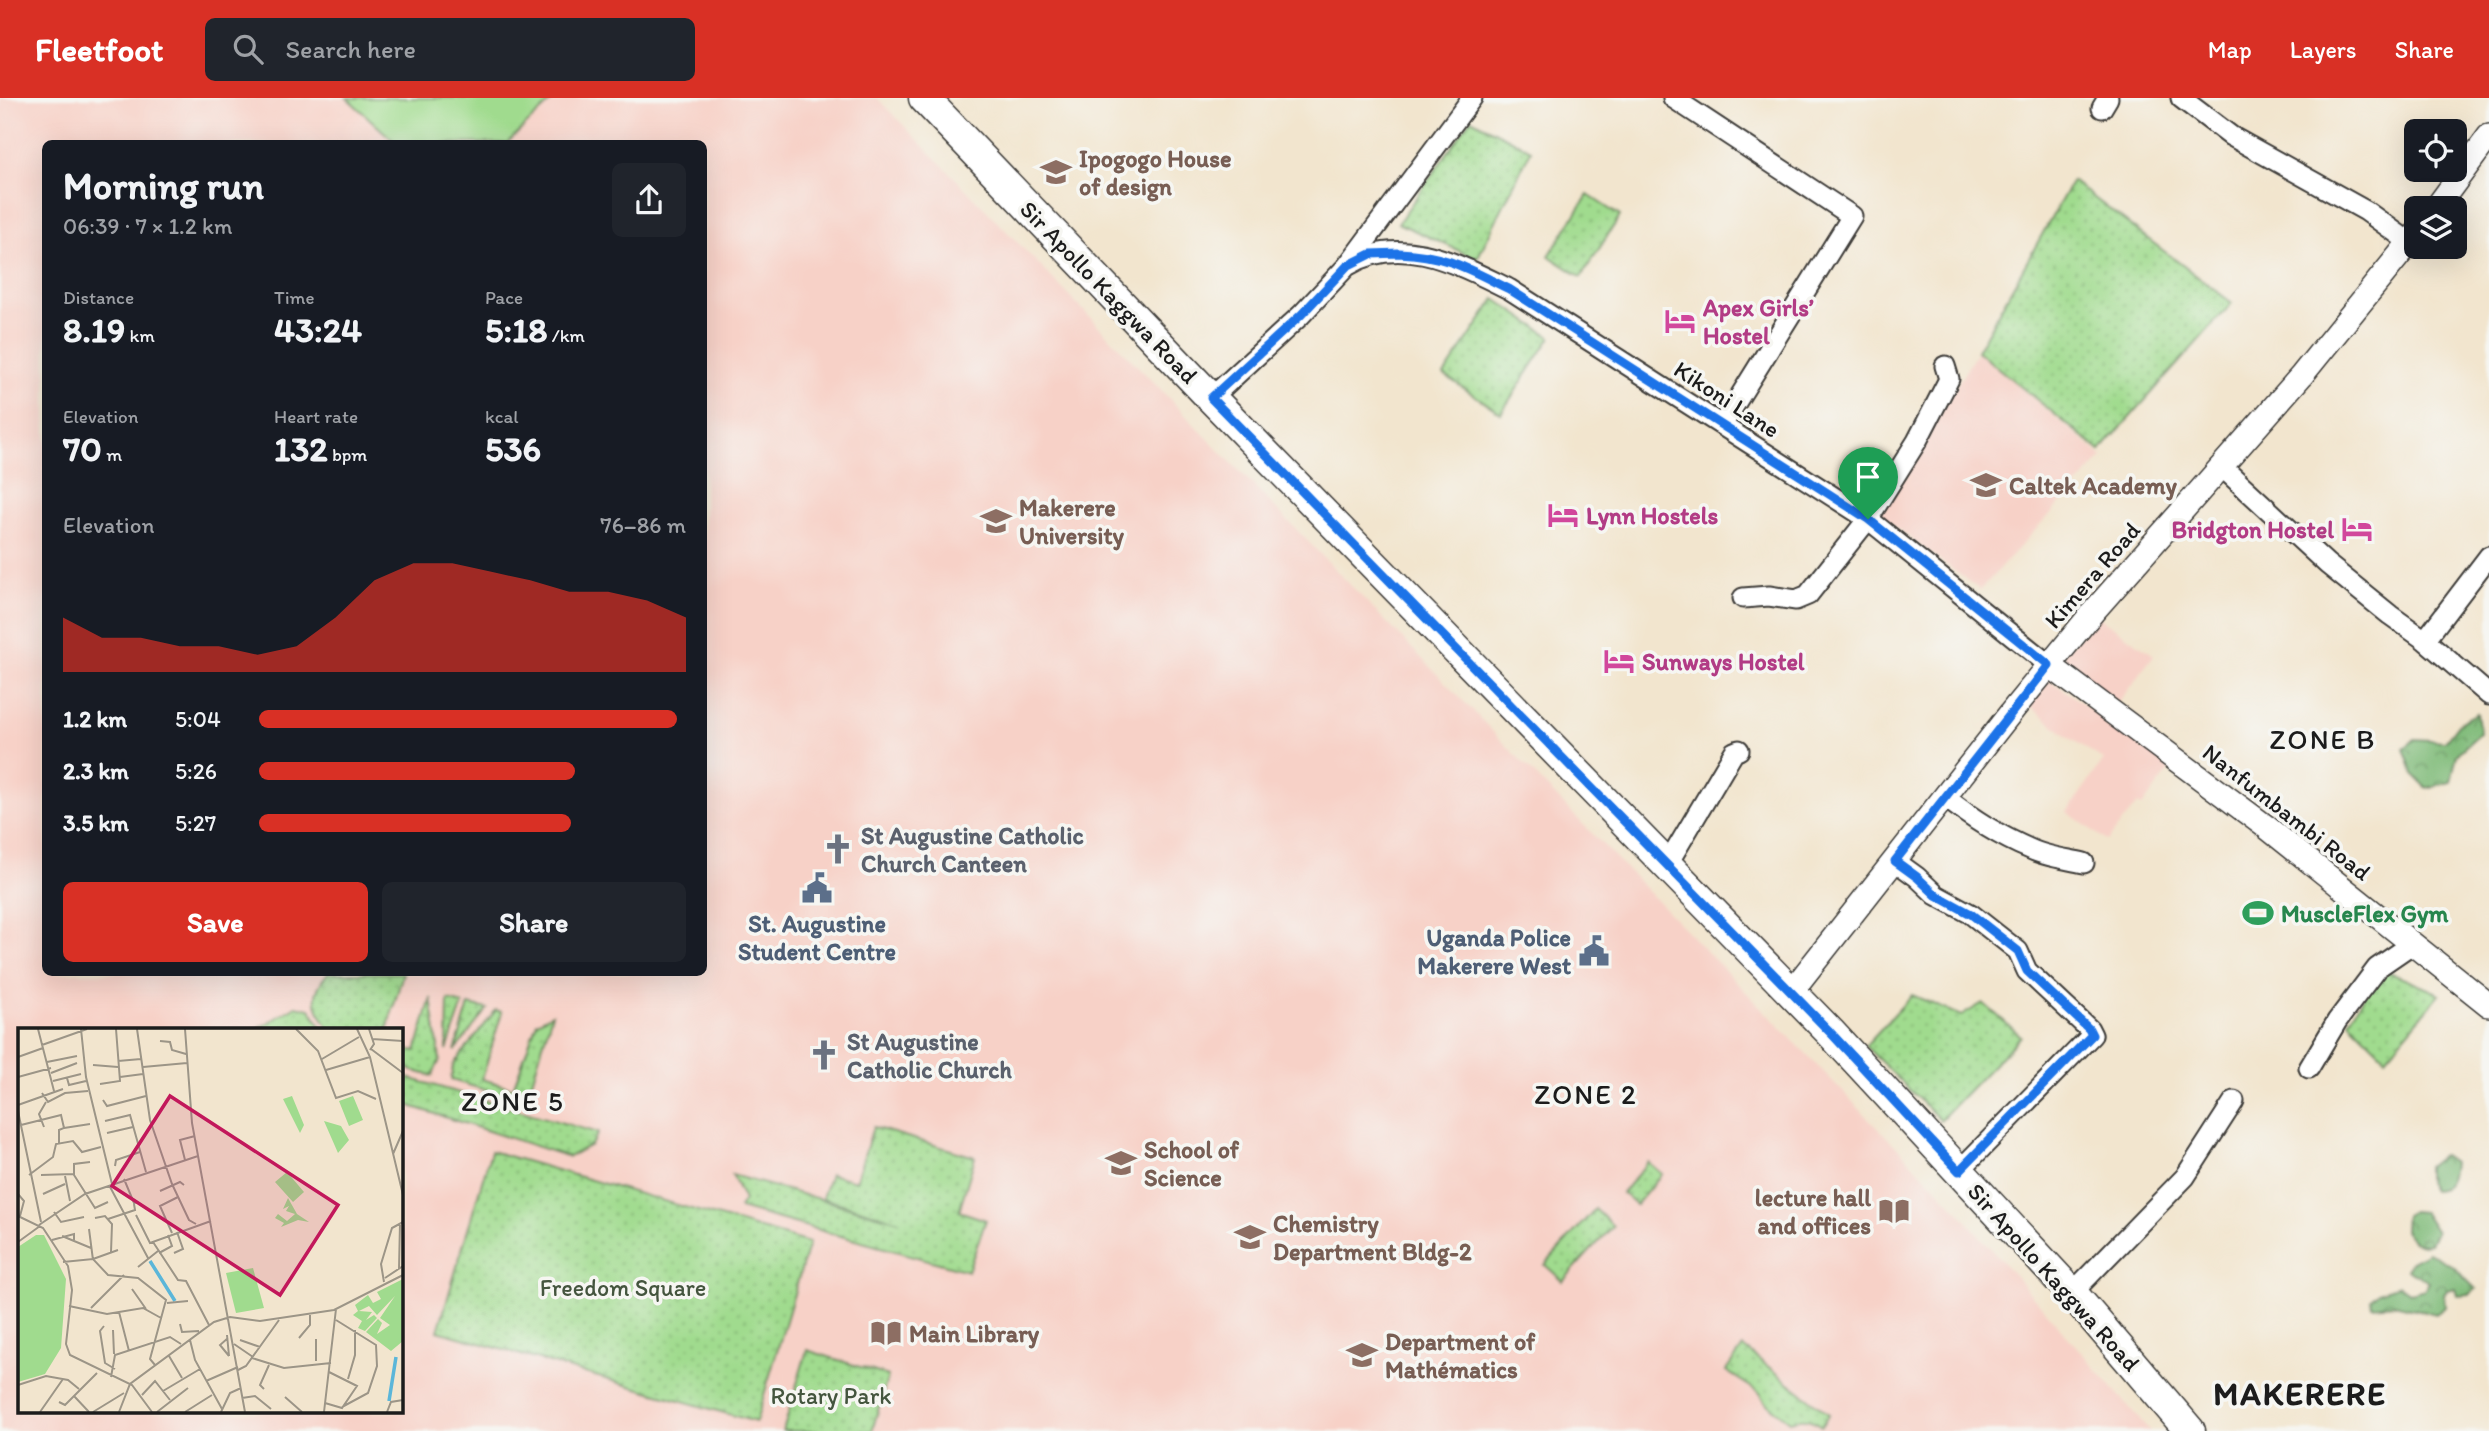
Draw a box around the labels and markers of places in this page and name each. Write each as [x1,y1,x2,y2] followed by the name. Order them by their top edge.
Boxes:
[1079,144,1231,202] place label: Ipogogo House of design
[1039,155,1073,189] school or university icon: Ipogogo House of design
[1702,293,1814,350] place label: Apex Girls’ Hostel
[1663,304,1697,338] hotel icon: Apex Girls’ Hostel
[1838,447,1898,519] pin
[1969,468,2003,502] school or university icon: Caltek Academy
[2009,471,2177,501] place label: Caltek Academy
[1019,493,1124,551] place label: Makerere University
[1546,498,1580,532] hotel icon: Lynn Hostels
[1586,501,1718,531] place label: Lynn Hostels
[979,504,1013,538] school or university icon: Makerere University
[2340,512,2374,546] hotel icon: Bridgton Hostel
[2171,515,2334,545] place label: Bridgton Hostel
[1602,644,1636,678] hotel icon: Sunways Hostel
[1642,647,1805,677] place label: Sunways Hostel
[861,821,1084,878] place label: St Augustine Catholic Church Canteen
[821,832,855,866] church icon: St Augustine Catholic Church Canteen
[800,871,834,905] public building icon: St. Augustine Student Centre
[2241,896,2275,930] sports icon: MuscleFlex Gym
[2281,899,2449,929] place label: MuscleFlex Gym
[738,909,896,966] place label: St. Augustine Student Centre
[1417,923,1571,980] place label: Uganda Police Makerere West
[1577,934,1611,968] public building icon: Uganda Police Makerere West
[847,1027,1013,1084] place label: St Augustine Catholic Church
[807,1038,841,1072] church icon: St Augustine Catholic Church
[1144,1135,1240,1192] place label: School of Science
[1104,1146,1138,1180] school or university icon: School of Science
[1755,1183,1871,1240] place label: lecture hall and offices
[1877,1194,1911,1228] library icon: lecture hall and offices
[1273,1209,1472,1267] place label: Chemistry Department Bldg-2
[1233,1220,1267,1254] school or university icon: Chemistry Department Bldg-2
[869,1316,903,1350] library icon: Main Library
[909,1319,1040,1349] place label: Main Library
[1385,1327,1536,1384] place label: Department of Mathématics
[1345,1338,1379,1372] school or university icon: Department of Mathématics

